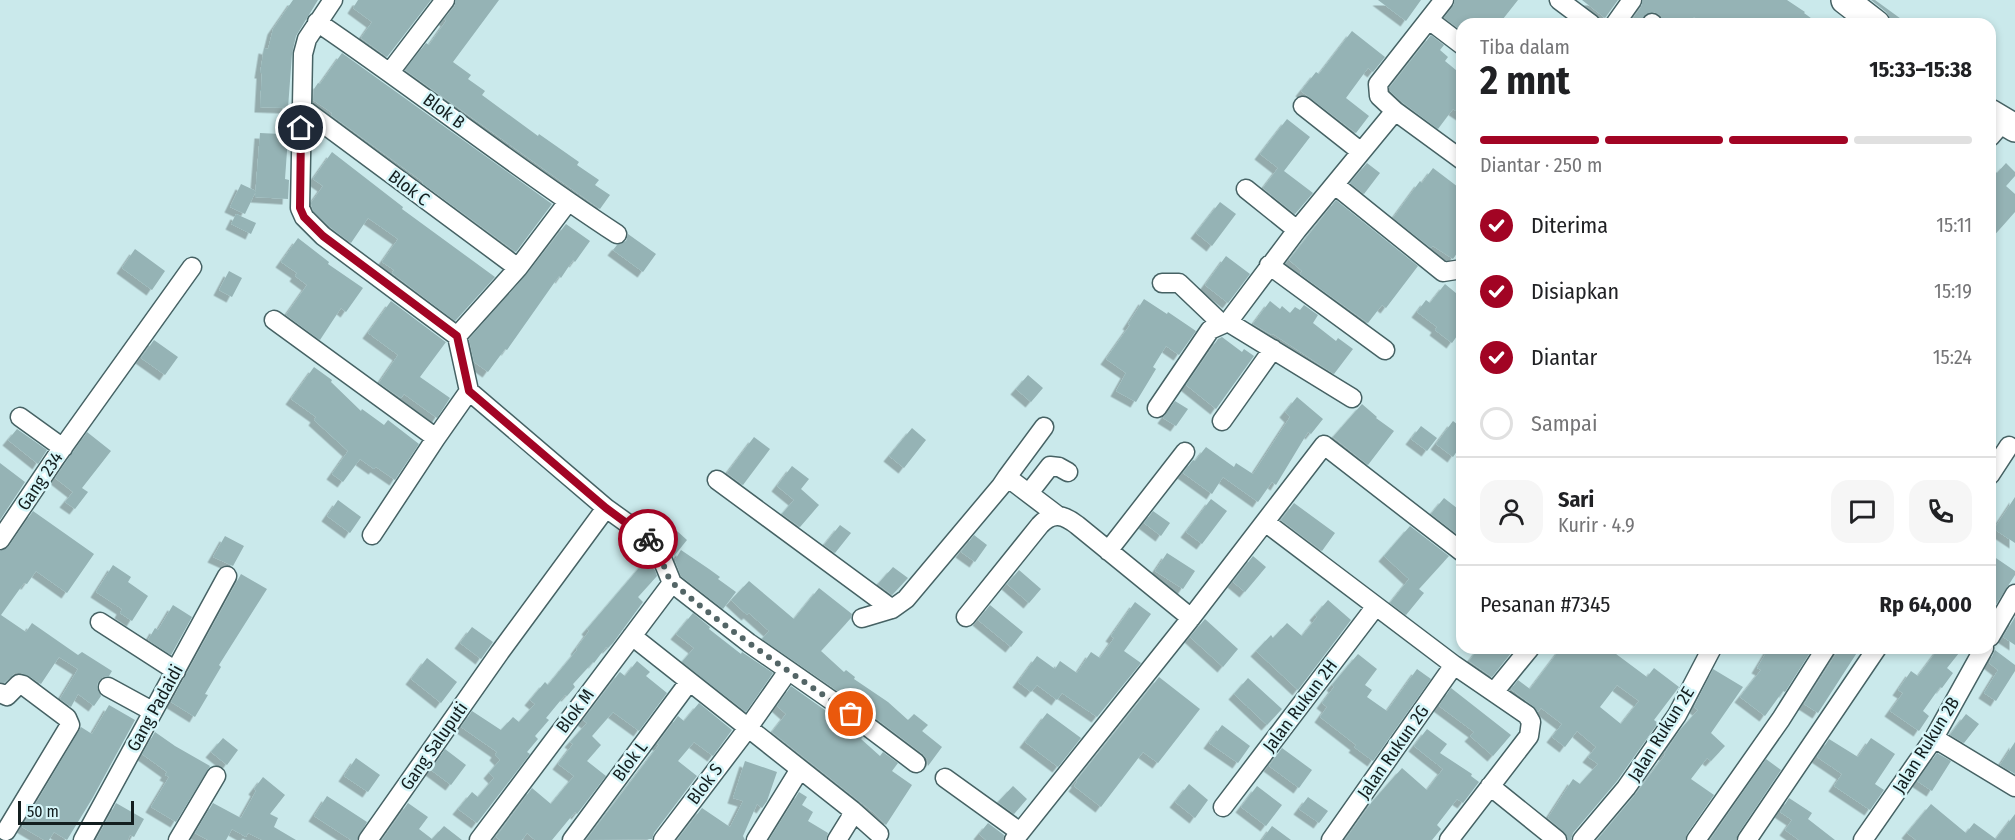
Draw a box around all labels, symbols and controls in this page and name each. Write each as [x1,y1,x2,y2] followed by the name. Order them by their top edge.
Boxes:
[1480,35,1570,59] text: Tiba dalam
[1869,56,1972,83] text: 15:33–15:38
[1480,58,1570,104] text: 2 mnt
[419,88,469,134] street label: Blok B
[275,102,326,153] pin
[284,111,317,144] icon: home
[1480,153,1602,177] text: Diantar · 250 m
[384,165,434,211] street label: Blok C
[1480,209,1513,242] icon: check
[1531,212,1608,239] text: Diterima
[1936,213,1972,237] text: 15:11
[1480,275,1513,308] icon: check
[1531,278,1619,305] text: Disiapkan
[1934,279,1972,303] text: 15:19
[1480,341,1513,374] icon: check
[1531,344,1597,371] text: Diantar
[1933,345,1972,369] text: 15:24
[1531,410,1597,437] text: Sampai
[12,447,68,514] street label: Gang 234
[1480,480,1543,543] button: person
[1831,480,1894,543] button: chat
[1909,480,1972,543] button: phone
[1558,486,1594,513] text: Sari
[618,509,678,569] courier
[1558,513,1635,537] text: Kurir · 4.9
[632,523,665,556] icon: bike
[1480,591,1610,618] text: Pesanan #7345
[1880,591,1972,618] text: Rp 64,000
[1258,655,1342,757] street label: Jalan Rukun 2H
[122,661,188,755] street label: Gang Padaidi
[1623,682,1699,786] street label: Jalan Rukun 2E
[551,685,599,737] street label: Blok M
[825,688,876,739] pin
[1888,693,1964,797] street label: Jalan Rukun 2B
[834,697,867,730] icon: bag
[396,698,472,794] street label: Gang Saluputi
[1353,701,1433,803] street label: Jalan Rukun 2G
[608,737,652,785] street label: Blok L
[683,759,728,809] street label: Blok S
[18,798,134,826] scale bar
[27,802,59,821] text: 50 m

